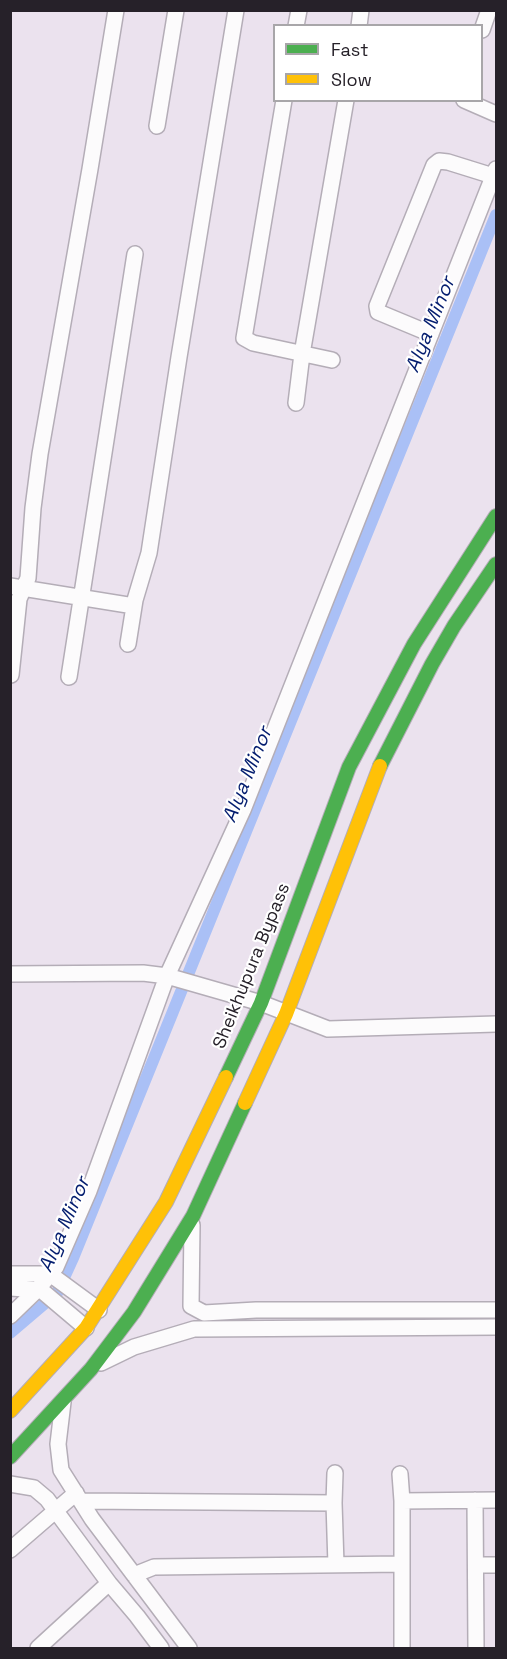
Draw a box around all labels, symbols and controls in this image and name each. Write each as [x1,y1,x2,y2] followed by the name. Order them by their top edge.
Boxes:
[273,24,483,102] legend
[331,38,368,61] text: Fast
[331,68,372,91] text: Slow
[401,274,461,376] water label: Alya Minor
[218,724,278,826] water label: Alya Minor
[209,880,295,1052] street label: Sheikhupura Bypass
[34,1174,96,1276] water label: Alya Minor

